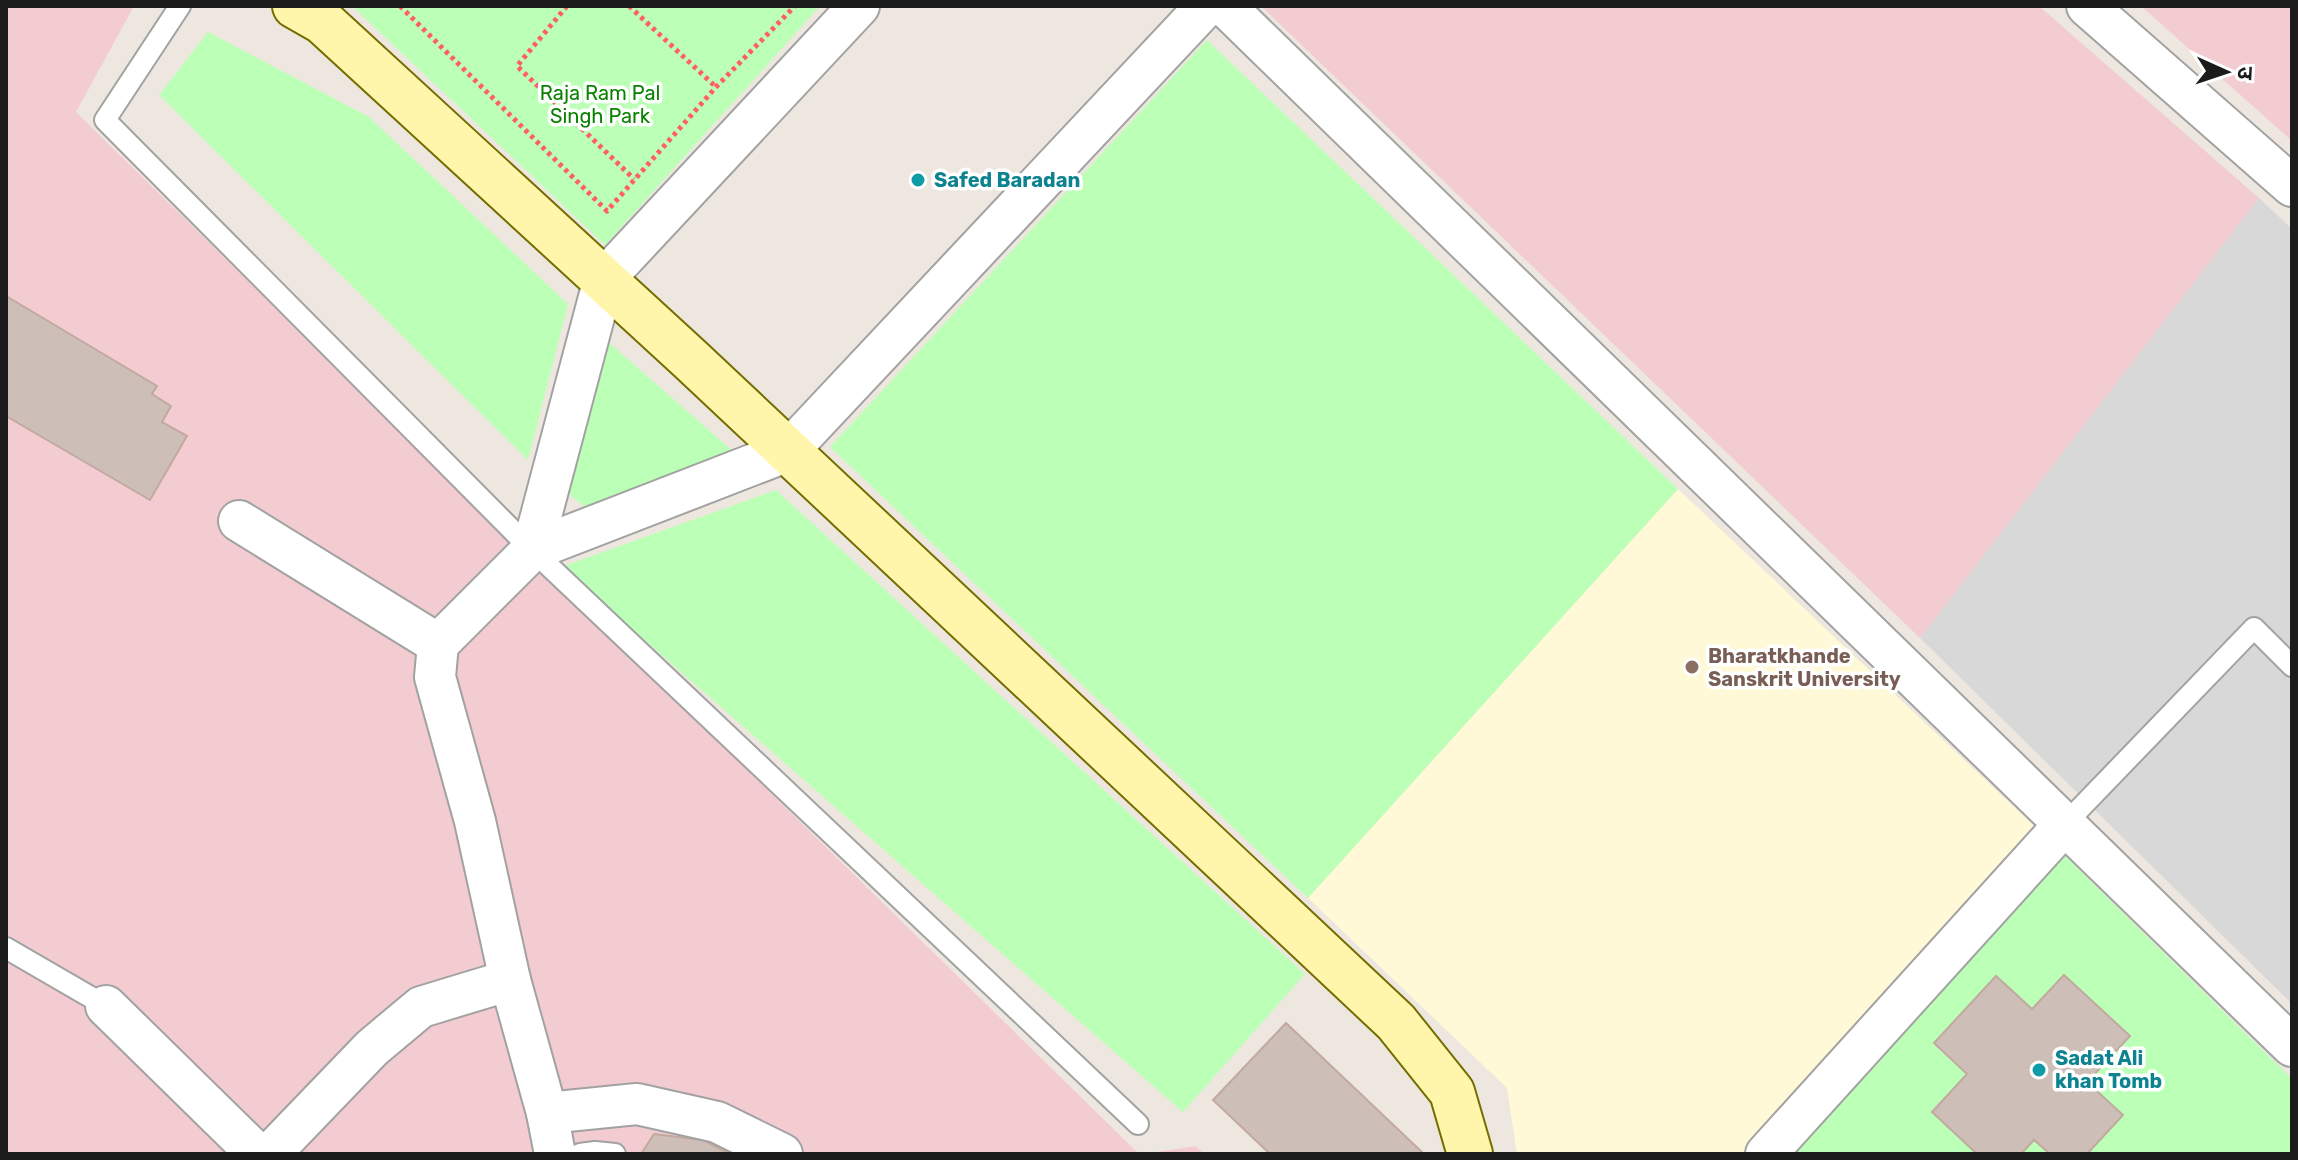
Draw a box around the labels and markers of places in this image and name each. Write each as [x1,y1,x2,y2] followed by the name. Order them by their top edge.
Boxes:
[934,168,1080,192] place label: Safed Baradan
[909,171,927,189] marker: Safed Baradan
[1708,644,1901,691] place label: Bharatkhande Sanskrit University
[1683,658,1701,676] marker: Bharatkhande Sanskrit University
[2055,1046,2162,1093] place label: Sadat Ali khan Tomb
[2030,1061,2048,1079] marker: Sadat Ali khan Tomb

